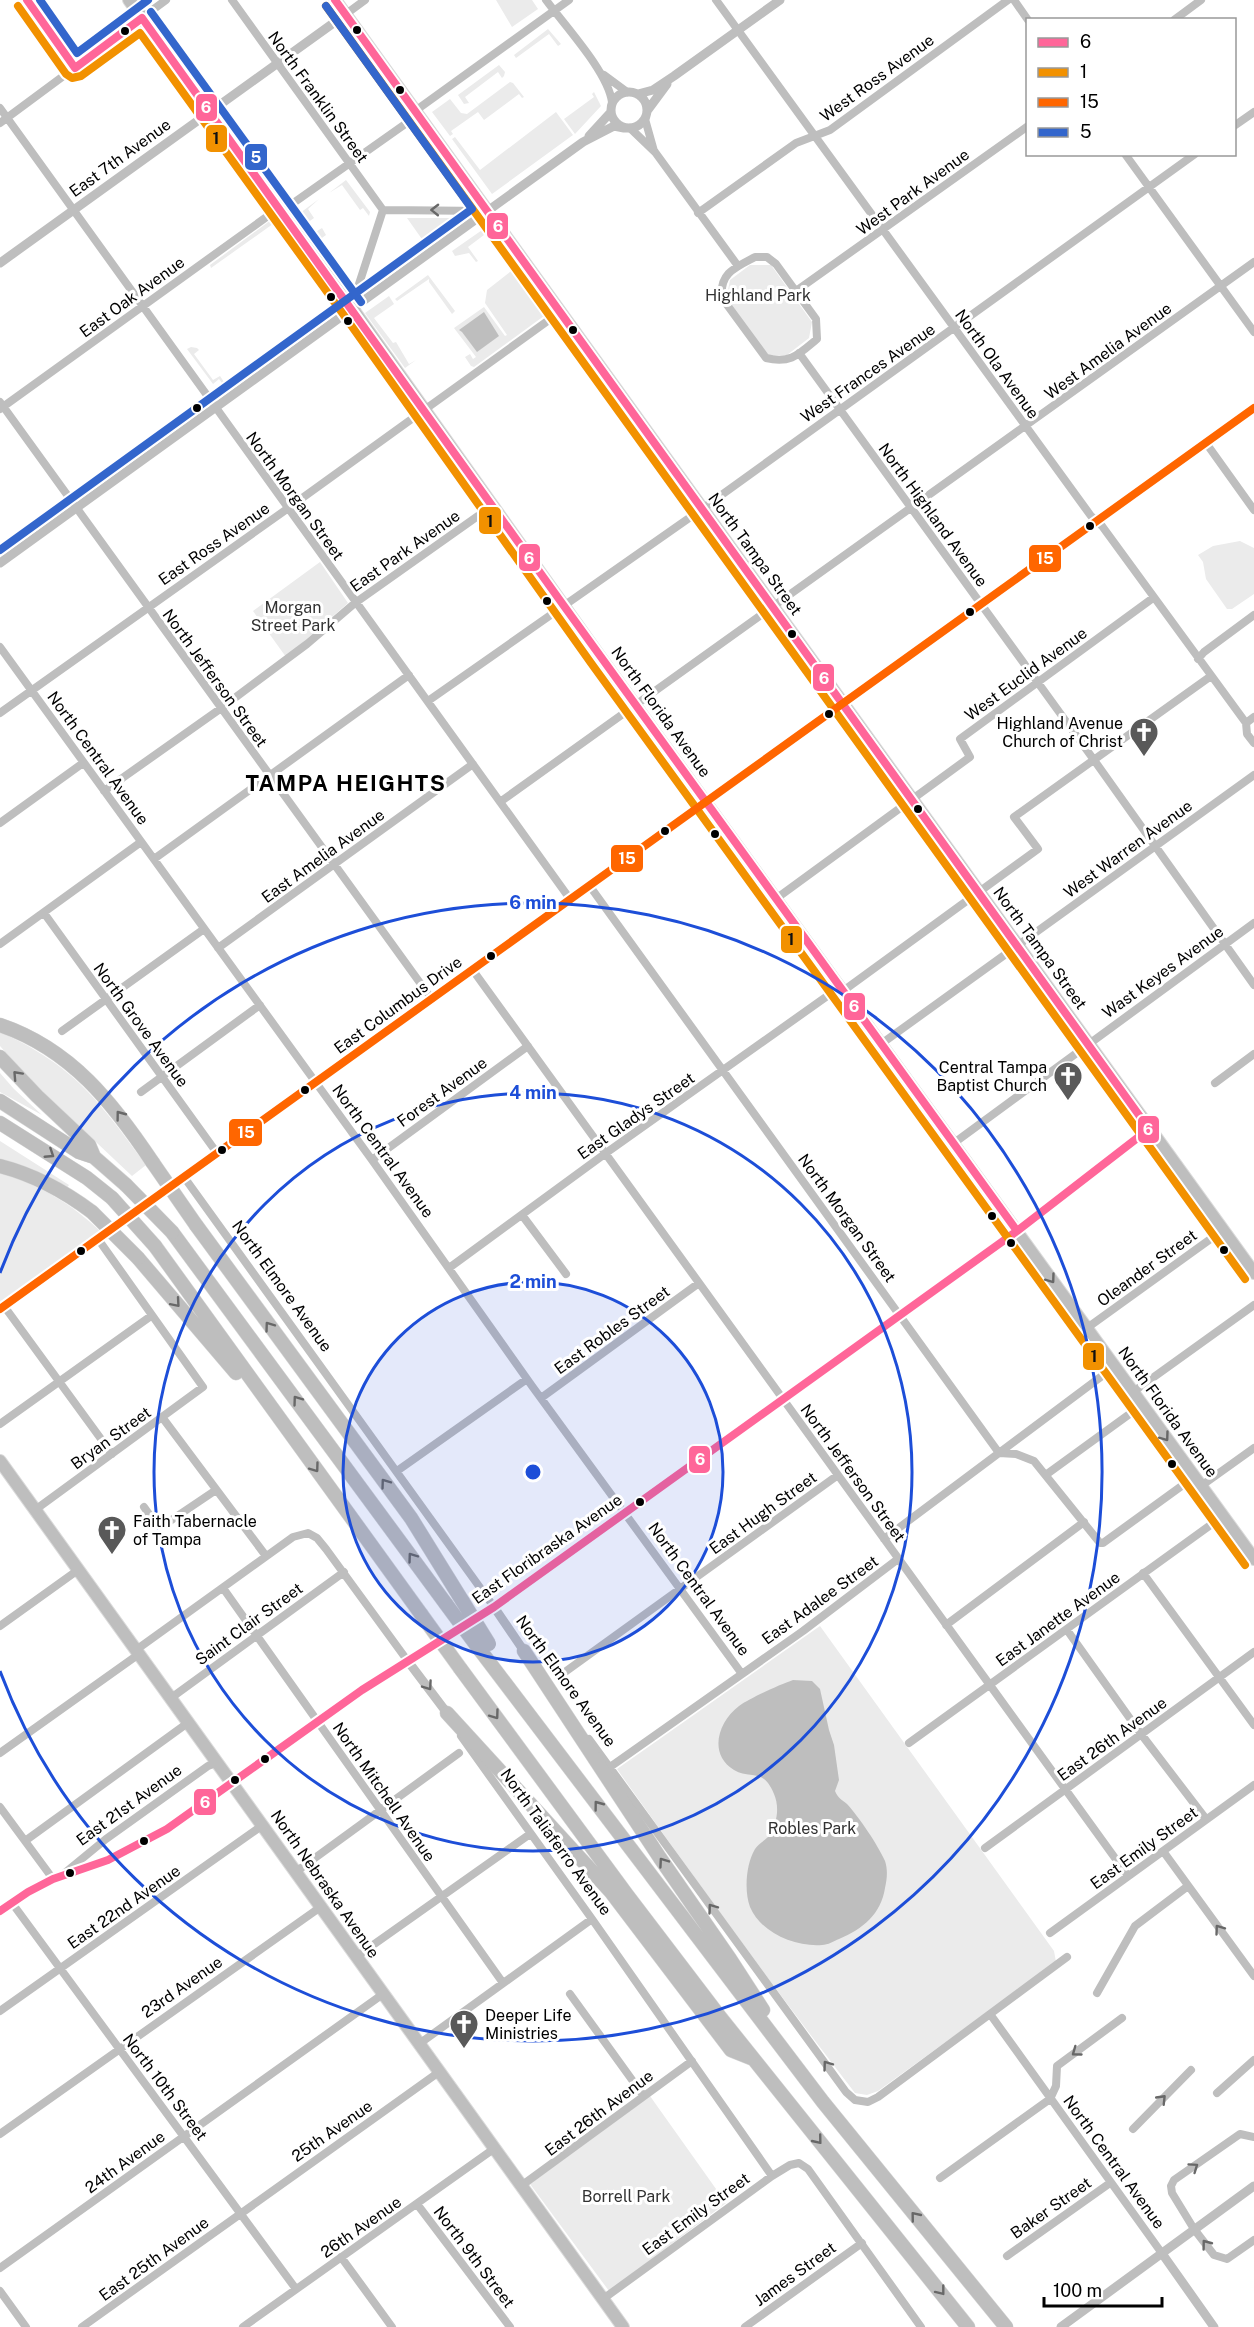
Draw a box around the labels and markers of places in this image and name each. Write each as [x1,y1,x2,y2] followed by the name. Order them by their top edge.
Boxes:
[351,24,363,36] unlabelled marker
[119,25,131,37] unlabelled marker
[394,84,406,96] unlabelled marker
[325,291,337,303] unlabelled marker
[342,315,354,327] unlabelled marker
[567,324,579,336] unlabelled marker
[191,402,203,414] unlabelled marker
[1084,520,1096,532] unlabelled marker
[541,595,553,607] unlabelled marker
[964,606,976,618] unlabelled marker
[786,628,798,640] unlabelled marker
[823,708,835,720] unlabelled marker
[996,714,1123,751] place label: Highland Avenue Church of Christ
[1128,716,1160,758] church icon: Highland Avenue Church of Christ
[912,803,924,815] unlabelled marker
[659,825,671,837] unlabelled marker
[709,828,721,840] unlabelled marker
[485,950,497,962] unlabelled marker
[936,1058,1047,1095] place label: Central Tampa Baptist Church
[1052,1060,1084,1102] church icon: Central Tampa Baptist Church
[299,1084,311,1096] unlabelled marker
[216,1144,228,1156] unlabelled marker
[986,1210,998,1222] unlabelled marker
[1005,1237,1017,1249] unlabelled marker
[1218,1244,1230,1256] unlabelled marker
[75,1245,87,1257] unlabelled marker
[1166,1458,1178,1470] unlabelled marker
[523,1462,543,1482] centre of rings
[634,1496,646,1508] unlabelled marker
[133,1512,257,1549] place label: Faith Tabernacle of Tampa
[96,1514,128,1556] church icon: Faith Tabernacle of Tampa
[259,1753,271,1765] unlabelled marker
[229,1774,241,1786] unlabelled marker
[138,1835,150,1847] unlabelled marker
[64,1867,76,1879] unlabelled marker
[485,2006,571,2043] place label: Deeper Life Ministries
[448,2008,480,2050] church icon: Deeper Life Ministries

